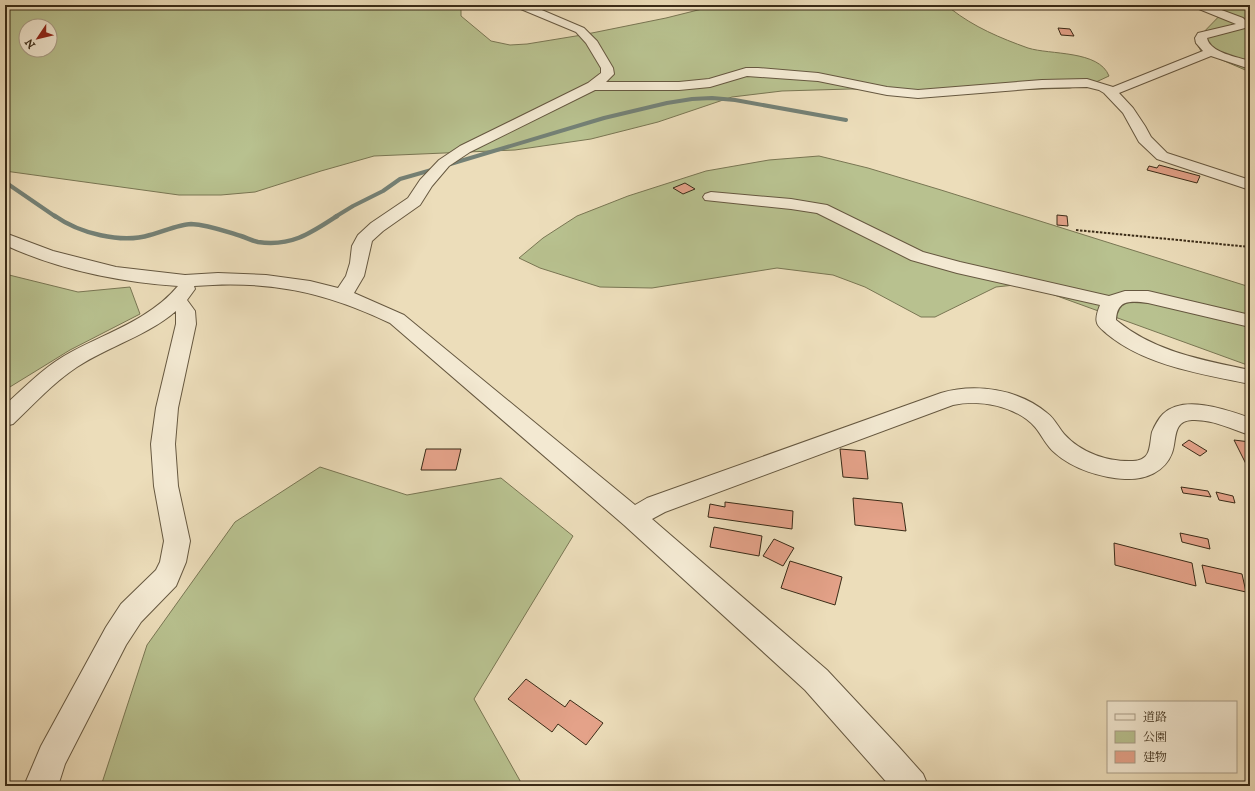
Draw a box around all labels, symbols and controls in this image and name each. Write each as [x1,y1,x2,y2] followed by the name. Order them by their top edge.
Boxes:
[18,18,58,58] north arrow
[22,35,39,51] text: N
[1107,701,1237,773] legend
[1143,710,1167,725] text: 道路
[1143,730,1167,745] text: 公園
[1143,750,1167,765] text: 建物

